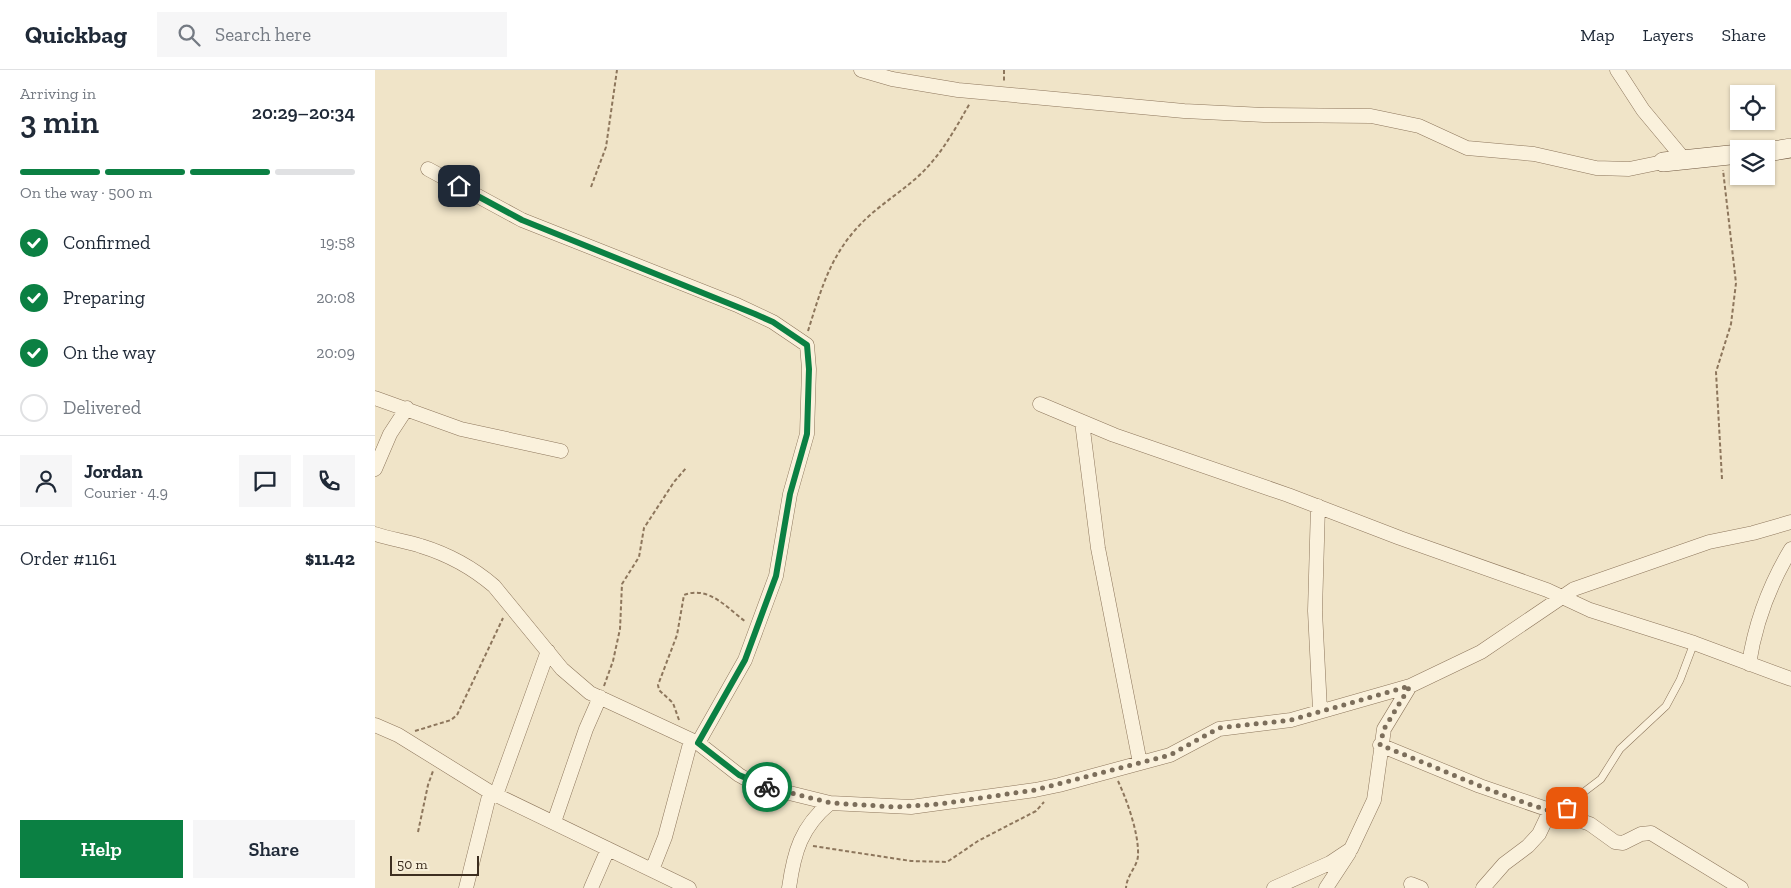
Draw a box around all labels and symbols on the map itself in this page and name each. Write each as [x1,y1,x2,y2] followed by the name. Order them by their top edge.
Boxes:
[438,165,480,207] pin
[742,762,792,812] courier
[1546,787,1588,829] pin
[390,853,479,876] scale bar

